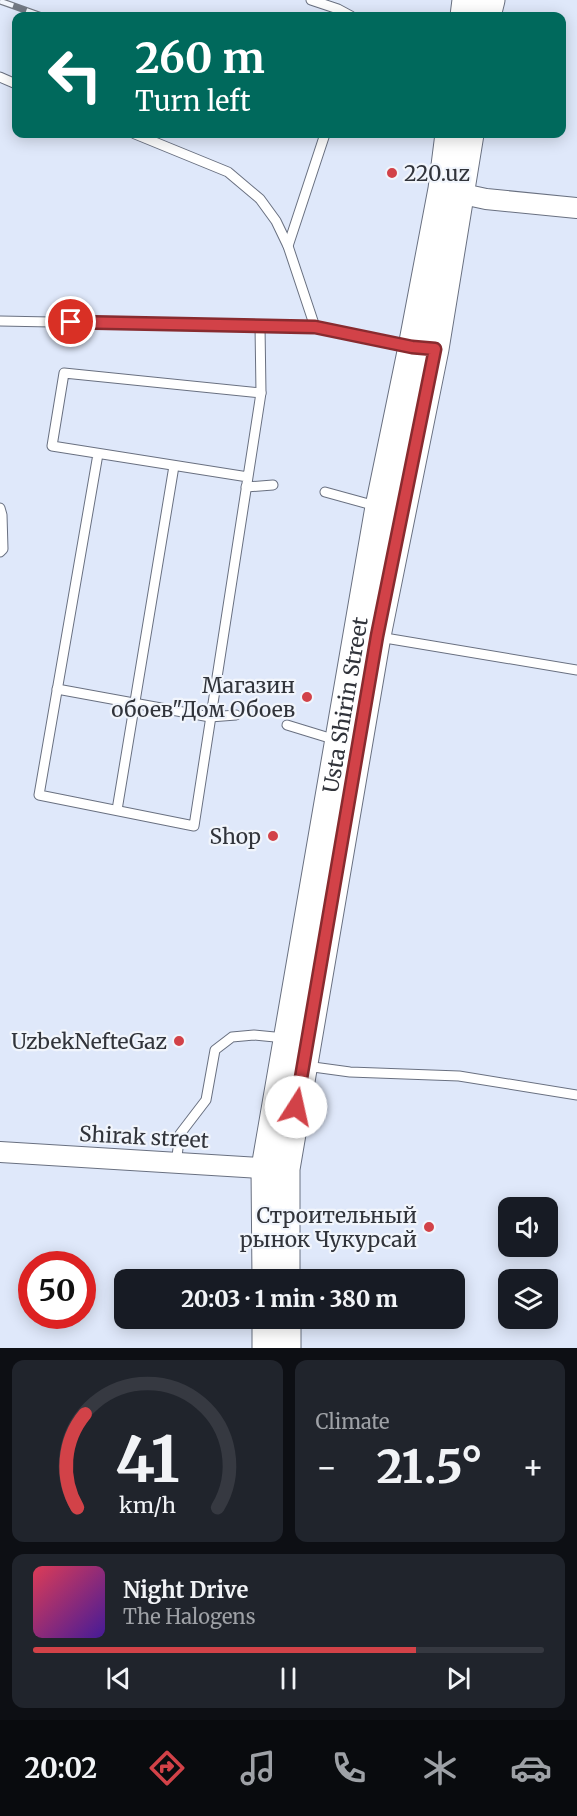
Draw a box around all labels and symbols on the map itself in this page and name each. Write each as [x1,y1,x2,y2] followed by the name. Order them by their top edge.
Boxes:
[404,160,470,187] place label: 220.uz
[385,166,399,180] marker: 220.uz
[45,296,96,347] pin
[316,615,373,795] street label: Usta Shirin Street
[111,672,295,723] place label: Магазин обоев"Дом Обоев
[300,690,314,704] marker: Магазин обоев"Дом Обоев
[210,823,261,850] place label: Shop
[266,829,280,843] marker: Shop
[11,1028,167,1055] place label: UzbekNefteGaz
[172,1034,186,1048] marker: UzbekNefteGaz
[264,1075,328,1139] position arrow
[78,1120,210,1154] street label: Shirak street
[240,1202,417,1253] place label: Строительный рынок Чукурсай
[422,1220,436,1234] marker: Строительный рынок Чукурсай
[18,1251,96,1329] speed limit sign: 50

